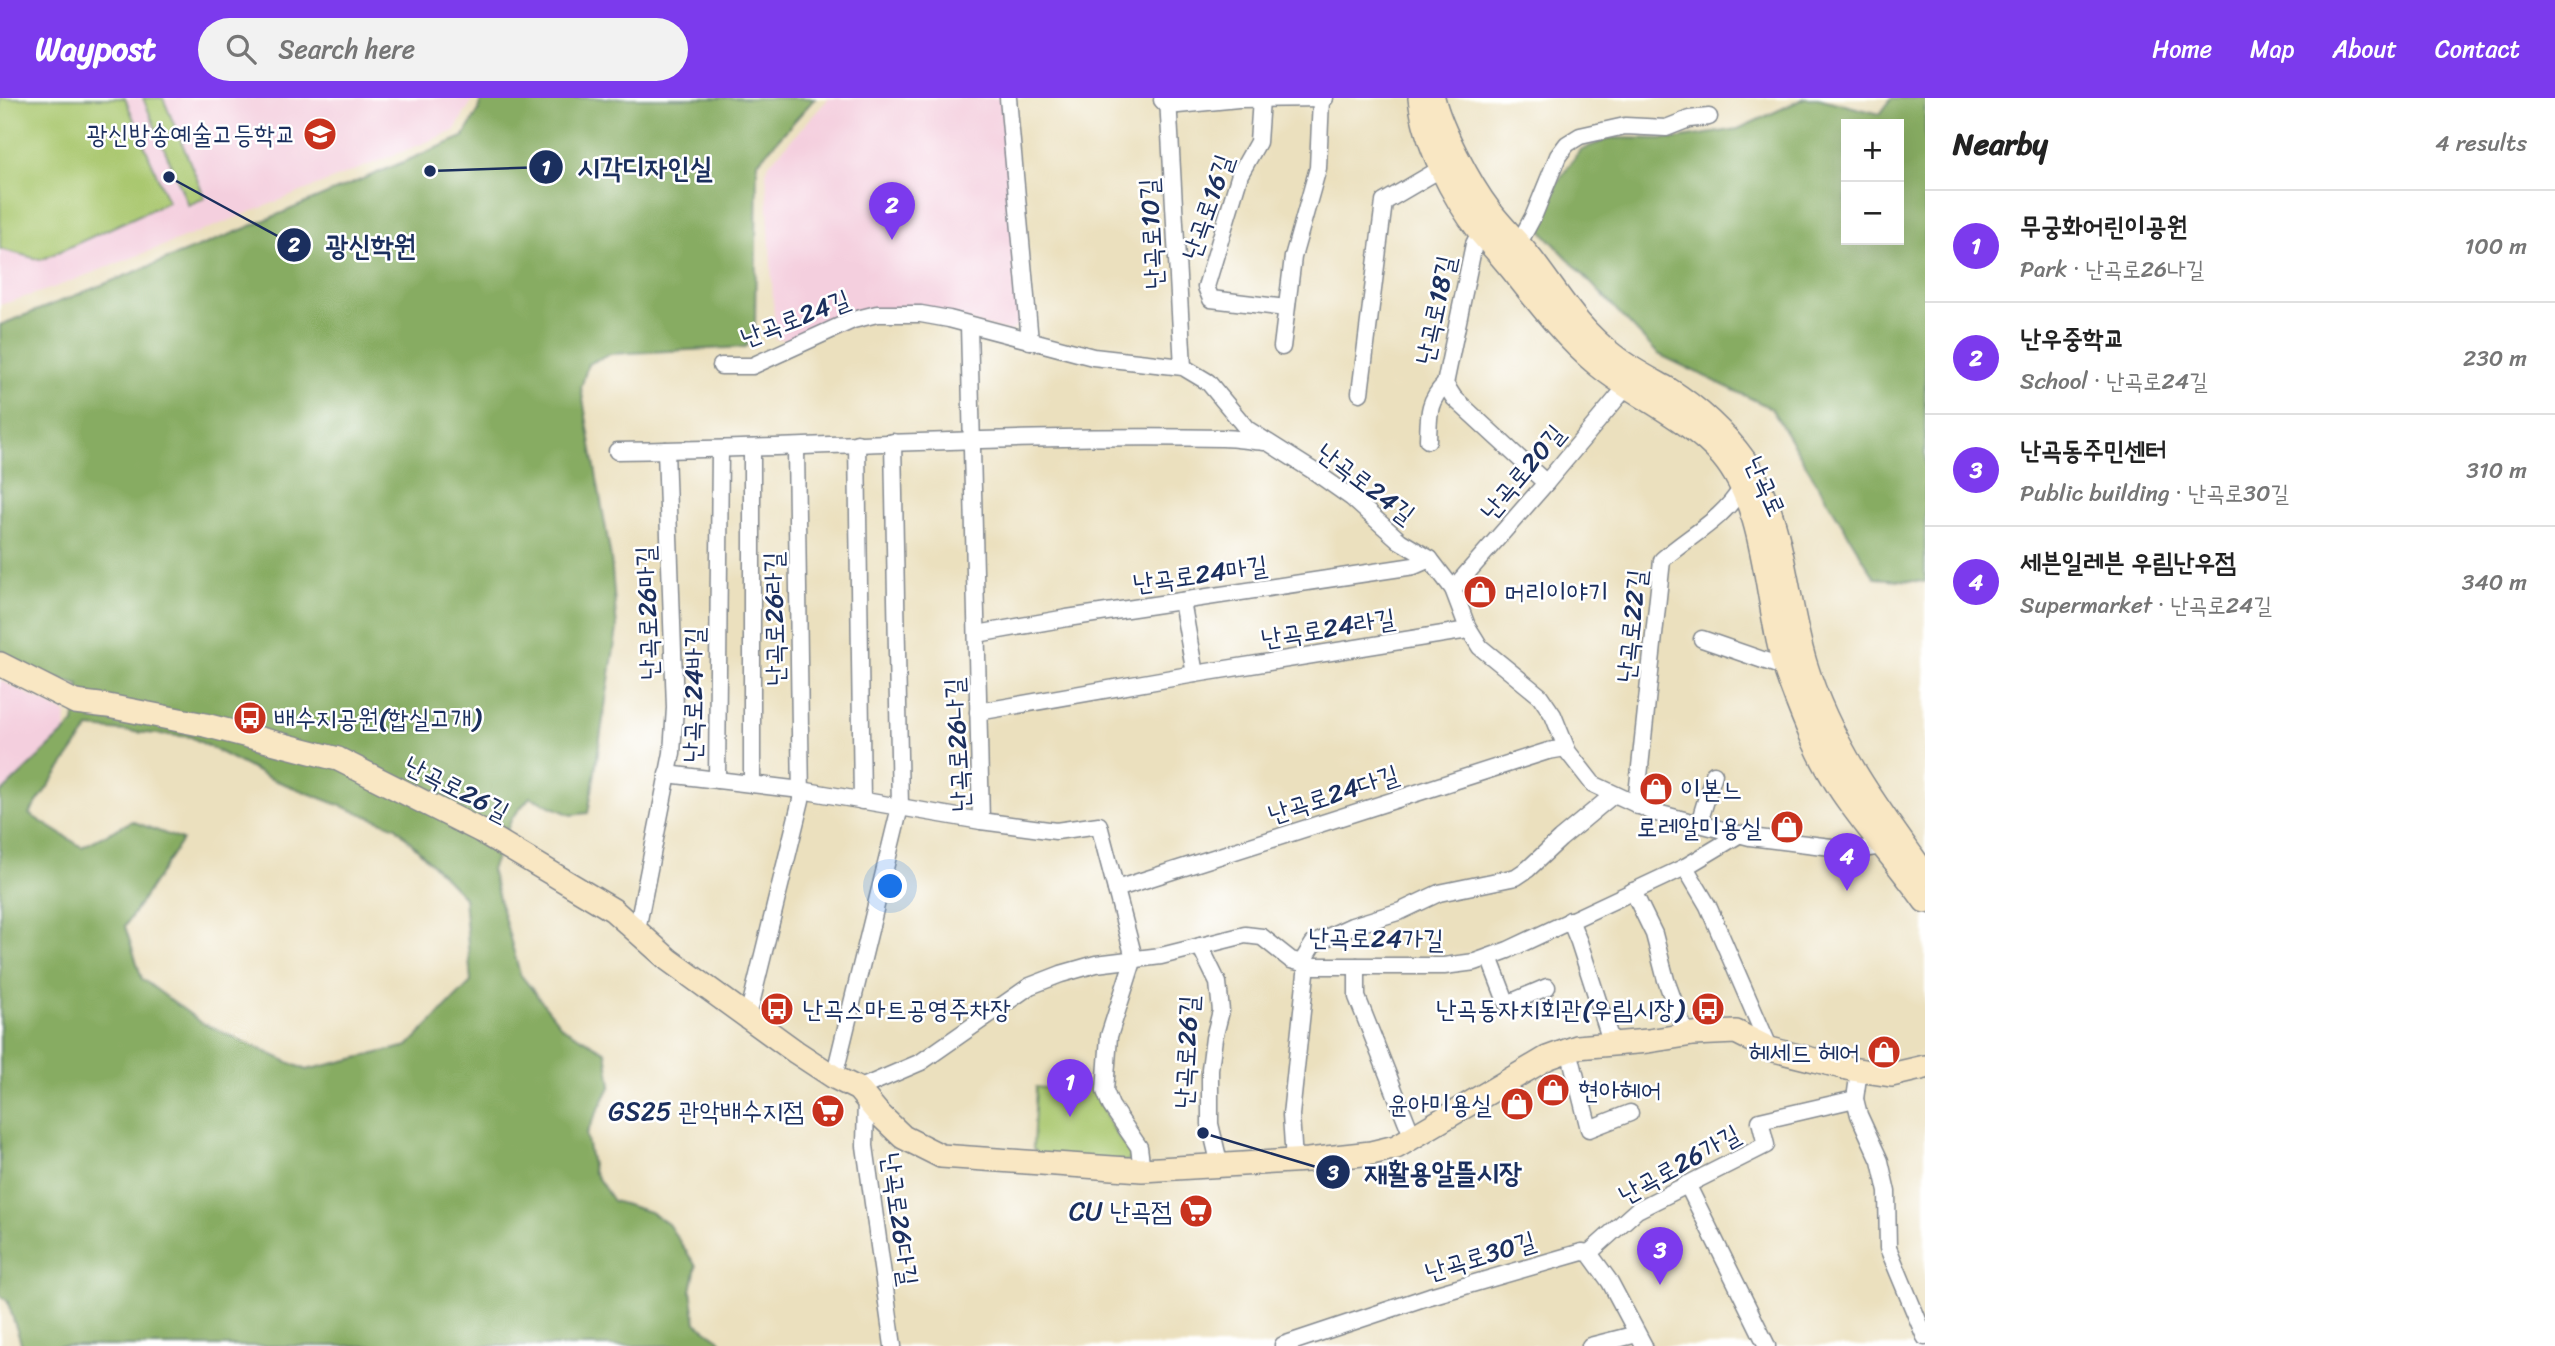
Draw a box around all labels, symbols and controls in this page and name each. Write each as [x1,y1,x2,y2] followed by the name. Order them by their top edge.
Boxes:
[198,18,688,81] search box
[35,20,156,78] text: Waypost
[278,26,415,72] text: Search here
[2152,28,2212,70] text: Home
[2250,28,2294,70] text: Map
[2332,28,2397,70] text: About
[2435,28,2520,70] text: Contact
[222,30,260,68] icon: search
[87,111,296,157] place label: 광신방송예술고등학교
[301,115,339,153] school or university icon: 광신방송예술고등학교
[1953,117,2048,171] text: Nearby
[1841,119,1904,245] map controls
[1841,119,1904,182] button: +
[2435,123,2527,164] text: 4 results
[528,143,727,192] callout: 시각디자인실
[577,143,713,192] text: 시각디자인실
[1167,148,1247,266] street label: 난곡로16길
[541,149,551,187] text: 1
[1125,177,1177,291] street label: 난곡로10길
[869,182,915,240] pin: 2
[1841,182,1904,245] button: −
[2020,203,2187,249] text: 무궁화어린이공원
[277,221,430,270] callout: 광신학원
[326,221,416,270] text: 광신학원
[287,226,300,264] text: 2
[1971,226,1981,267] text: 1
[2464,226,2527,267] text: 100 m
[2020,249,2204,290] text: Park · 난곡로26나길
[1401,251,1469,369] street label: 난곡로18길
[733,276,857,360] street label: 난곡로24길
[2020,315,2125,361] text: 난우중학교
[1969,338,1983,379] text: 2
[2463,338,2527,379] text: 230 m
[2020,361,2208,402] text: School · 난곡로24길
[1467,413,1577,531] street label: 난곡로20길
[2020,427,2166,473] text: 난곡동주민센터
[1306,430,1426,536] street label: 난곡로24길
[1732,448,1800,524] street label: 난곡로
[1970,450,1982,491] text: 3
[2466,450,2527,491] text: 310 m
[2020,473,2289,514] text: Public building · 난곡로30길
[2020,539,2236,585] text: 세븐일레븐 우림난우점
[1130,542,1271,606] street label: 난곡로24마길
[622,545,672,681] street label: 난곡로26마길
[750,551,798,687] street label: 난곡로26라길
[1969,562,1983,603] text: 4
[2462,562,2527,603] text: 340 m
[1602,567,1660,685] street label: 난곡로22길
[1504,569,1609,615] place label: 머리이야기
[1461,573,1499,611] shop icon: 머리이야기
[2020,585,2272,626] text: Supermarket · 난곡로24길
[1257,595,1399,661] street label: 난곡로24라길
[669,627,717,763] street label: 난곡로24바길
[931,677,983,813] street label: 난곡로26나길
[274,695,483,741] place label: 배수지공원(합실고개)
[231,699,269,737] bus stop icon: 배수지공원(합실고개)
[396,742,518,834] street label: 난곡로26길
[1261,751,1405,837] street label: 난곡로24다길
[1680,766,1743,812] place label: 이본느
[1637,770,1675,808] shop icon: 이본느
[1636,804,1762,850] place label: 로레알미용실
[1768,808,1806,846] shop icon: 로레알미용실
[1824,833,1870,891] pin: 4
[873,869,907,903] your location
[1308,914,1444,962] street label: 난곡로24가길
[802,986,1011,1032] place label: 난곡스마트공영주차장
[1435,986,1686,1032] place label: 난곡동자치회관(우림시장)
[758,990,796,1028] bus stop icon: 난곡스마트공영주차장
[1689,990,1727,1028] bus stop icon: 난곡동자치회관(우림시장)
[1160,994,1212,1110] street label: 난곡로26길
[1749,1029,1860,1075] place label: 헤세드 헤어
[1865,1033,1903,1071] shop icon: 헤세드 헤어
[1047,1059,1093,1117] pin: 1
[1578,1067,1662,1113] place label: 현아헤어
[1534,1071,1572,1109] shop icon: 현아헤어
[1387,1081,1492,1127] place label: 윤아미용실
[1498,1085,1536,1123] shop icon: 윤아미용실
[608,1088,804,1134] place label: GS25 관악배수지점
[809,1092,847,1130] supermarket icon: GS25 관악배수지점
[1609,1111,1749,1217] street label: 난곡로26가길
[1316,1148,1536,1197] callout: 재활용알뜰시장
[1364,1148,1522,1197] text: 재활용알뜰시장
[868,1149,932,1289] street label: 난곡로26다길
[1326,1154,1339,1192] text: 3
[1069,1188,1172,1234] place label: CU 난곡점
[1177,1192,1215,1230] supermarket icon: CU 난곡점
[1419,1217,1541,1295] street label: 난곡로30길
[1637,1227,1683,1285] pin: 3

